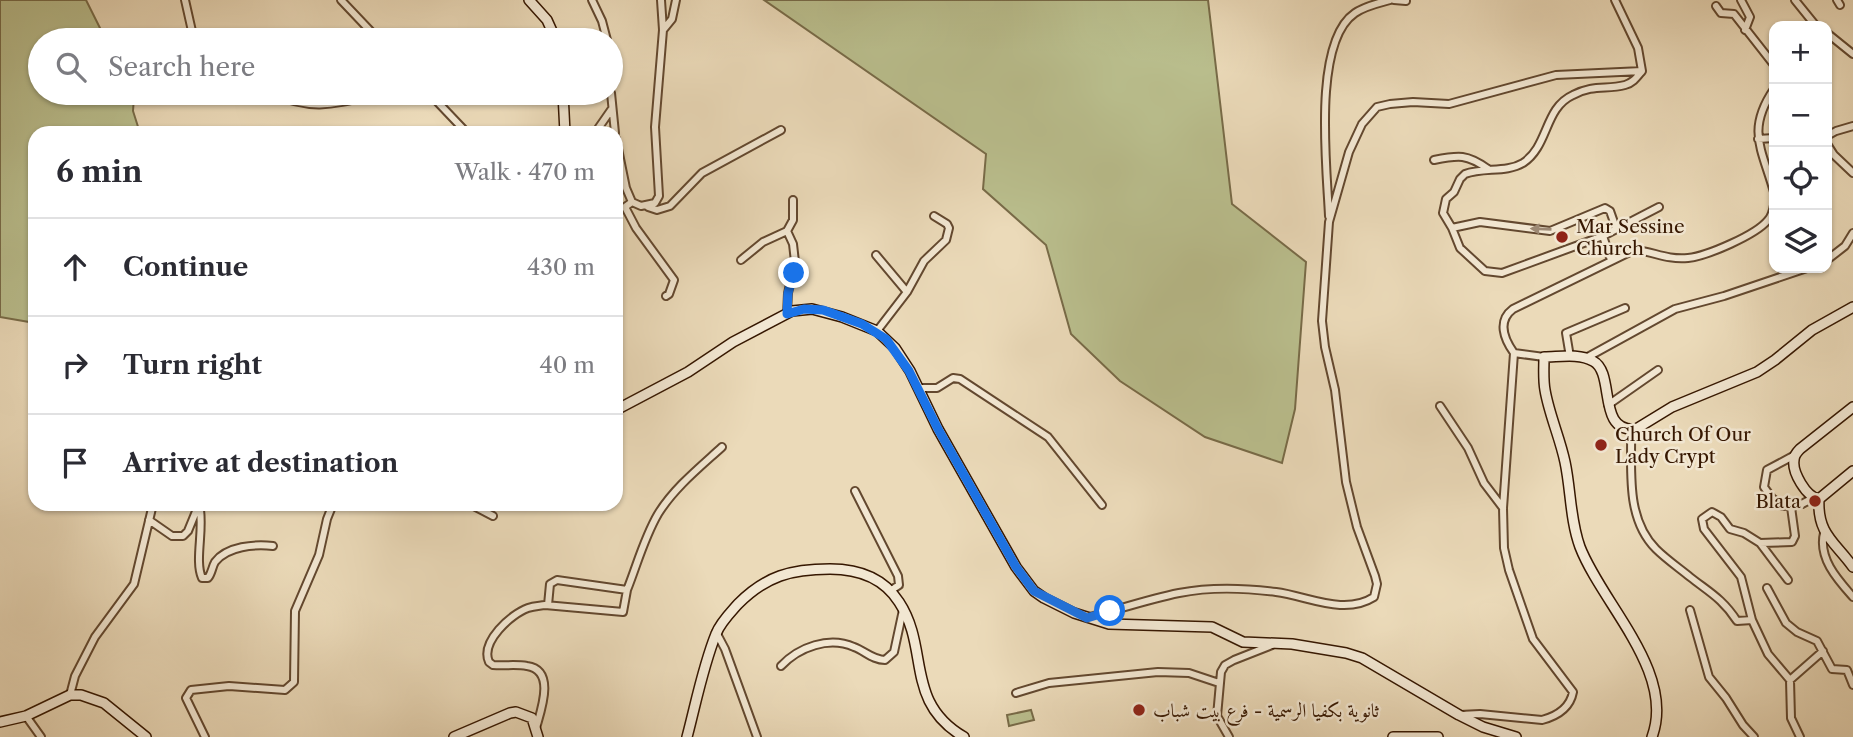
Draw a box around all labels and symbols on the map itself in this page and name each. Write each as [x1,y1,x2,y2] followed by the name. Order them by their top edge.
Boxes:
[1576,215,1685,260] place label: Mar Sessine Church
[1530,224,1552,235] one-way arrow
[1554,229,1570,245] marker: Mar Sessine Church
[778,257,809,288] route end
[1615,423,1751,468] place label: Church Of Our Lady Crypt
[1593,437,1609,453] marker: Church Of Our Lady Crypt
[1755,490,1801,513] place label: Blata
[1807,493,1823,509] marker: Blata
[1094,595,1125,626] route start
[1153,699,1379,726] place label: ثانوية بكفيا الرسمية - فرع بيت شباب
[1131,702,1147,718] marker: ثانوية بكفيا الرسمية - فرع بيت شباب

